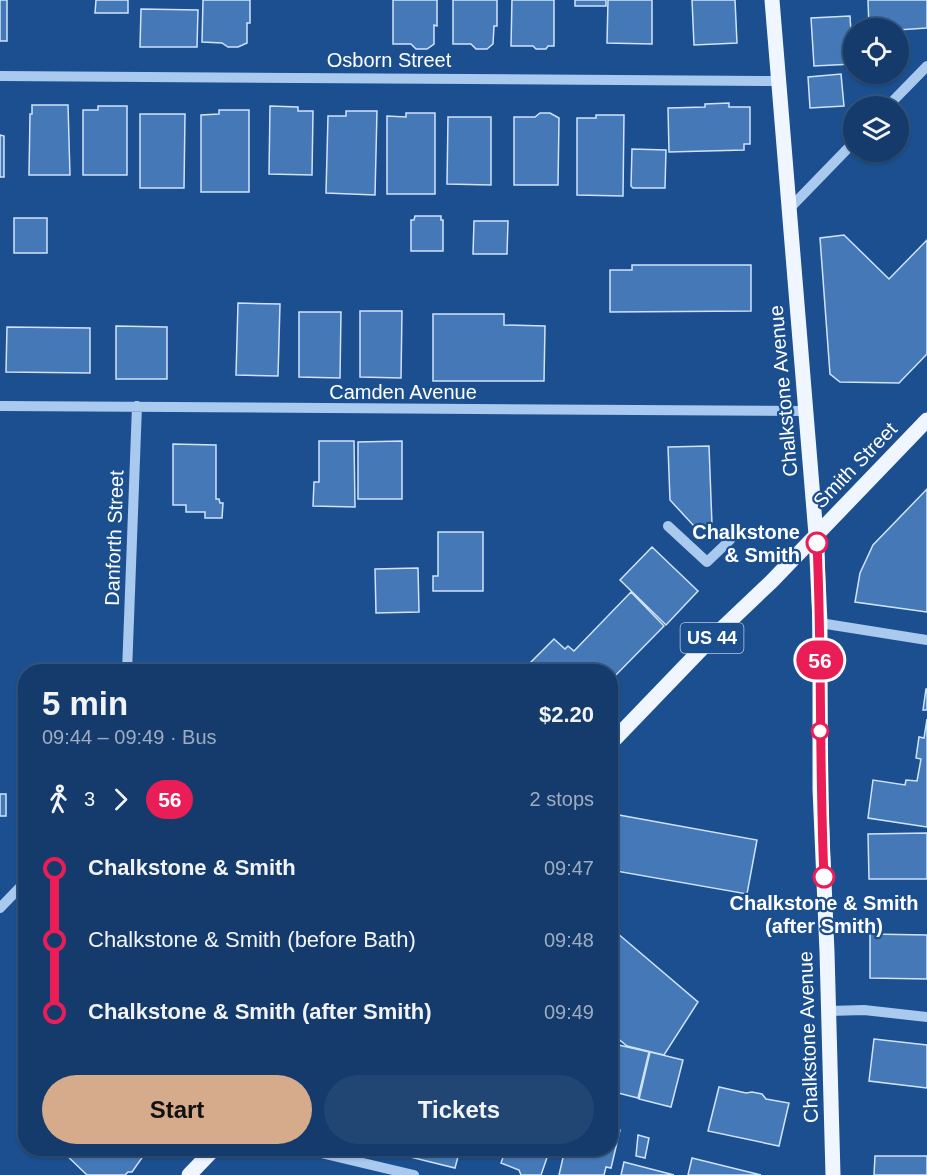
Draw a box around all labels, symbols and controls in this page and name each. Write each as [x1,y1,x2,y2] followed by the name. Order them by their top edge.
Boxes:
[843,18,909,162] map controls
[843,18,909,84] button: locate
[327,49,452,71] street label: Osborn Street
[843,96,909,162] button: layers
[765,304,801,478] street label: Chalkstone Avenue
[329,381,477,403] street label: Camden Avenue
[809,417,901,512] street label: Smith Street
[101,469,127,606] street label: Danforth Street
[692,521,800,566] place label: Chalkstone & Smith
[806,532,828,554] marker: Chalkstone & Smith
[680,623,744,653] road number: US 44
[793,640,847,680] line badge: 56
[808,649,832,672] text: 56
[42,685,128,722] text: 5 min
[539,702,594,727] text: $2.20
[811,722,829,740] unlabelled marker
[42,726,217,748] text: 09:44 – 09:49 · Bus
[42,783,75,816] icon: walk
[104,783,137,816] icon: forward
[84,788,95,810] text: 3
[158,788,181,811] text: 56
[530,788,594,810] text: 2 stops
[88,855,296,880] text: Chalkstone & Smith
[544,857,594,879] text: 09:47
[813,866,835,888] marker: Chalkstone & Smith (after Smith)
[730,892,918,937] place label: Chalkstone & Smith (after Smith)
[88,927,416,952] text: Chalkstone & Smith (before Bath)
[544,929,594,951] text: 09:48
[794,951,822,1123] street label: Chalkstone Avenue
[88,999,431,1024] text: Chalkstone & Smith (after Smith)
[544,1001,594,1023] text: 09:49
[42,1075,312,1144] button: Start
[324,1075,594,1144] button: Tickets

